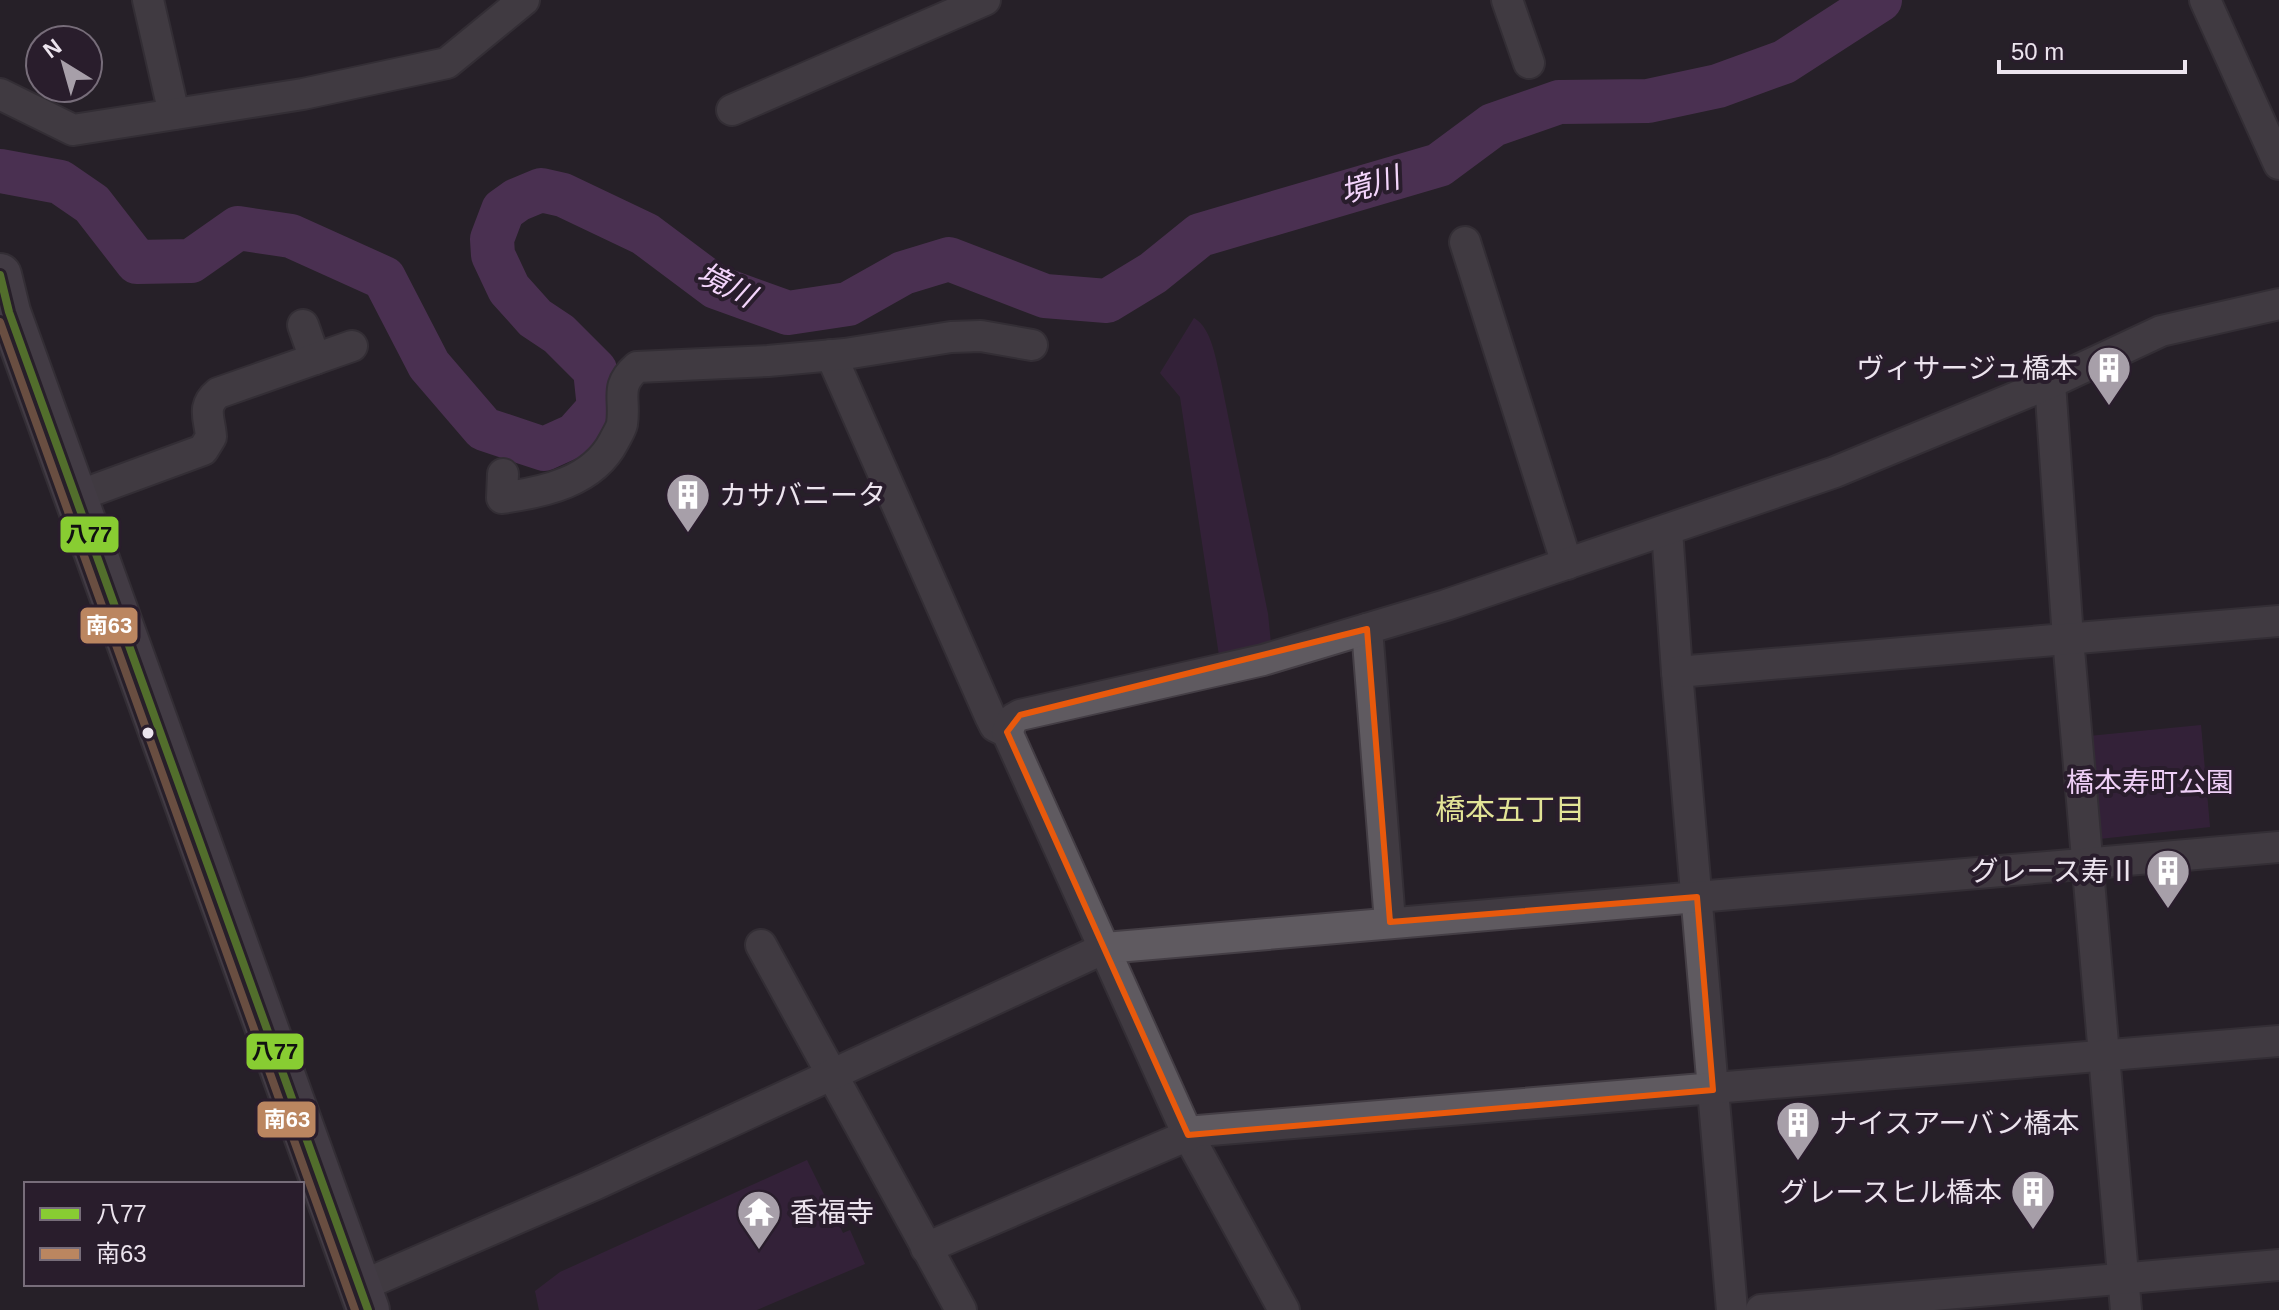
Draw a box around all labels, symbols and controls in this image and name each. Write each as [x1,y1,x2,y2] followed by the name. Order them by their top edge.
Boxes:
[24,24,104,104] north arrow
[1999,24,2185,74] scale bar
[38,34,66,63] text: N
[2011,38,2064,65] text: 50 m
[1336,160,1406,209] water label: 境川
[692,256,763,314] water label: 境川
[2085,344,2133,407] building icon: ヴィサージュ橋本
[1857,353,2078,384] place label: ヴィサージュ橋本
[664,471,712,534] building icon: カサバニータ
[719,480,886,511] place label: カサバニータ
[59,515,120,554] line badge: 八77
[66,522,112,547] text: 八77
[79,606,139,645] line badge: 南63
[86,613,132,638] text: 南63
[140,725,156,741] unlabelled marker
[2066,767,2234,798] park label: 橋本寿町公園
[1435,793,1585,826] district label: 橋本五丁目
[2144,847,2192,910] building icon: グレース寿Ⅱ
[1970,856,2137,887] place label: グレース寿Ⅱ
[245,1032,305,1071] line badge: 八77
[252,1039,298,1064] text: 八77
[1774,1099,1822,1162] building icon: ナイスアーバン橋本
[256,1100,317,1139] line badge: 南63
[264,1107,310,1132] text: 南63
[1829,1108,2080,1139] place label: ナイスアーバン橋本
[2009,1168,2057,1231] building icon: グレースヒル橋本
[1779,1177,2002,1208] place label: グレースヒル橋本
[24,1182,304,1286] legend
[735,1188,783,1251] temple icon: 香福寺
[790,1197,874,1228] place label: 香福寺
[96,1200,147,1227] text: 八77
[96,1240,147,1267] text: 南63

